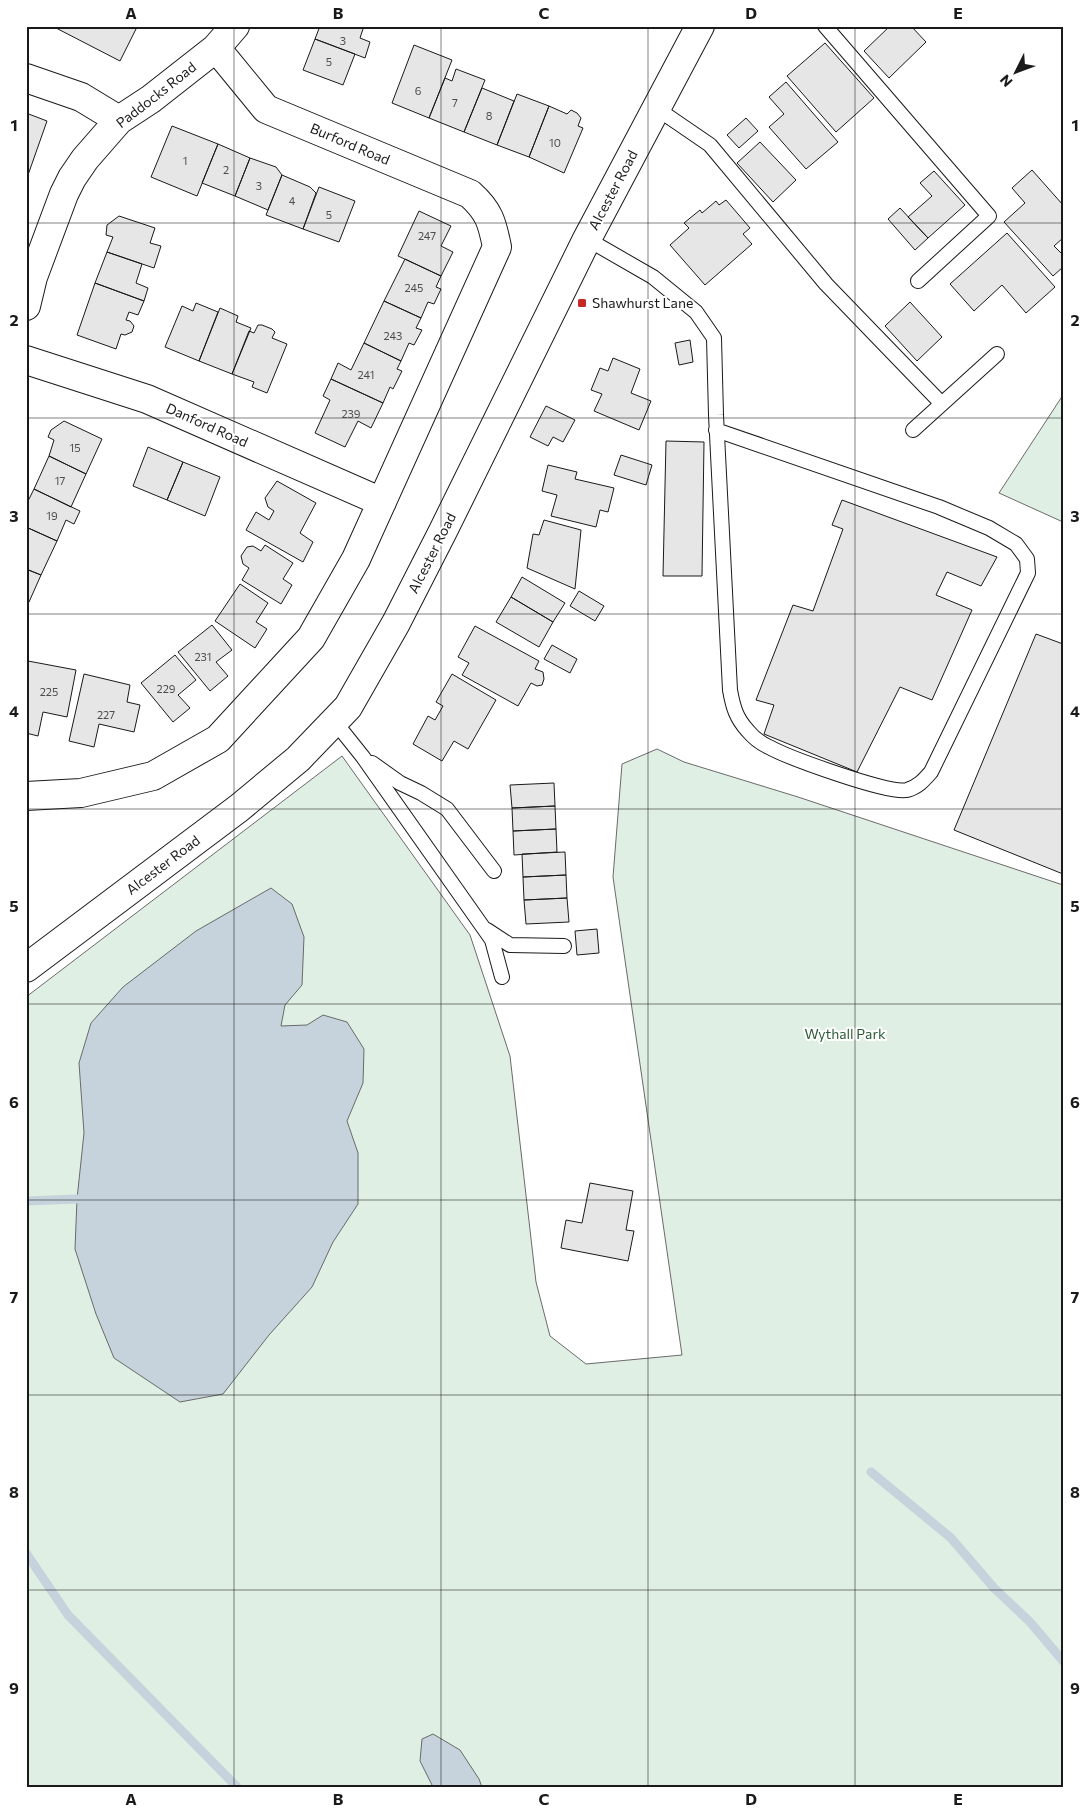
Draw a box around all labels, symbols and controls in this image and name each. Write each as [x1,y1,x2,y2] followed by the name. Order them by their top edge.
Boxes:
[125,3,137,22] text: A
[333,3,344,22] text: B
[539,3,550,22] text: C
[745,3,757,22] text: D
[953,3,963,22] text: E
[340,34,346,47] house number: 3
[992,48,1042,98] north arrow
[326,55,332,68] house number: 5
[112,58,199,131] street label: Paddocks Road
[996,71,1016,91] text: N
[415,84,422,97] house number: 6
[452,96,458,109] house number: 7
[486,109,493,122] house number: 8
[10,115,18,134] text: 1
[1071,115,1079,134] text: 1
[308,119,393,168] street label: Burford Road
[549,136,561,149] house number: 10
[584,147,641,233] street label: Alcester Road
[183,154,187,167] house number: 1
[223,163,229,176] house number: 2
[256,179,262,192] house number: 3
[289,194,296,207] house number: 4
[326,208,332,221] house number: 5
[418,229,436,242] house number: 247
[405,281,423,294] house number: 245
[592,294,693,311] place label: Shawhurst Lane
[576,297,588,309] marker: Shawhurst Lane
[9,310,19,329] text: 2
[1070,310,1080,329] text: 2
[384,329,402,342] house number: 243
[358,368,374,381] house number: 241
[164,399,251,450] street label: Danford Road
[341,407,361,420] house number: 239
[69,441,81,454] house number: 15
[55,474,65,487] house number: 17
[9,506,19,525] text: 3
[1070,506,1080,525] text: 3
[46,509,58,522] house number: 19
[404,510,459,596] street label: Alcester Road
[194,650,212,663] house number: 231
[157,682,176,695] house number: 229
[40,685,58,698] house number: 225
[9,701,19,720] text: 4
[1070,701,1080,720] text: 4
[97,708,115,721] house number: 227
[122,831,203,898] street label: Alcester Road
[9,896,19,915] text: 5
[1070,896,1080,915] text: 5
[804,1025,886,1042] park label: Wythall Park
[9,1092,19,1111] text: 6
[1070,1092,1080,1111] text: 6
[10,1287,19,1306] text: 7
[1071,1287,1080,1306] text: 7
[9,1482,19,1501] text: 8
[1070,1482,1080,1501] text: 8
[9,1678,19,1697] text: 9
[1070,1678,1080,1697] text: 9
[125,1789,137,1808] text: A
[333,1789,344,1808] text: B
[539,1789,550,1808] text: C
[745,1789,757,1808] text: D
[953,1789,963,1808] text: E

